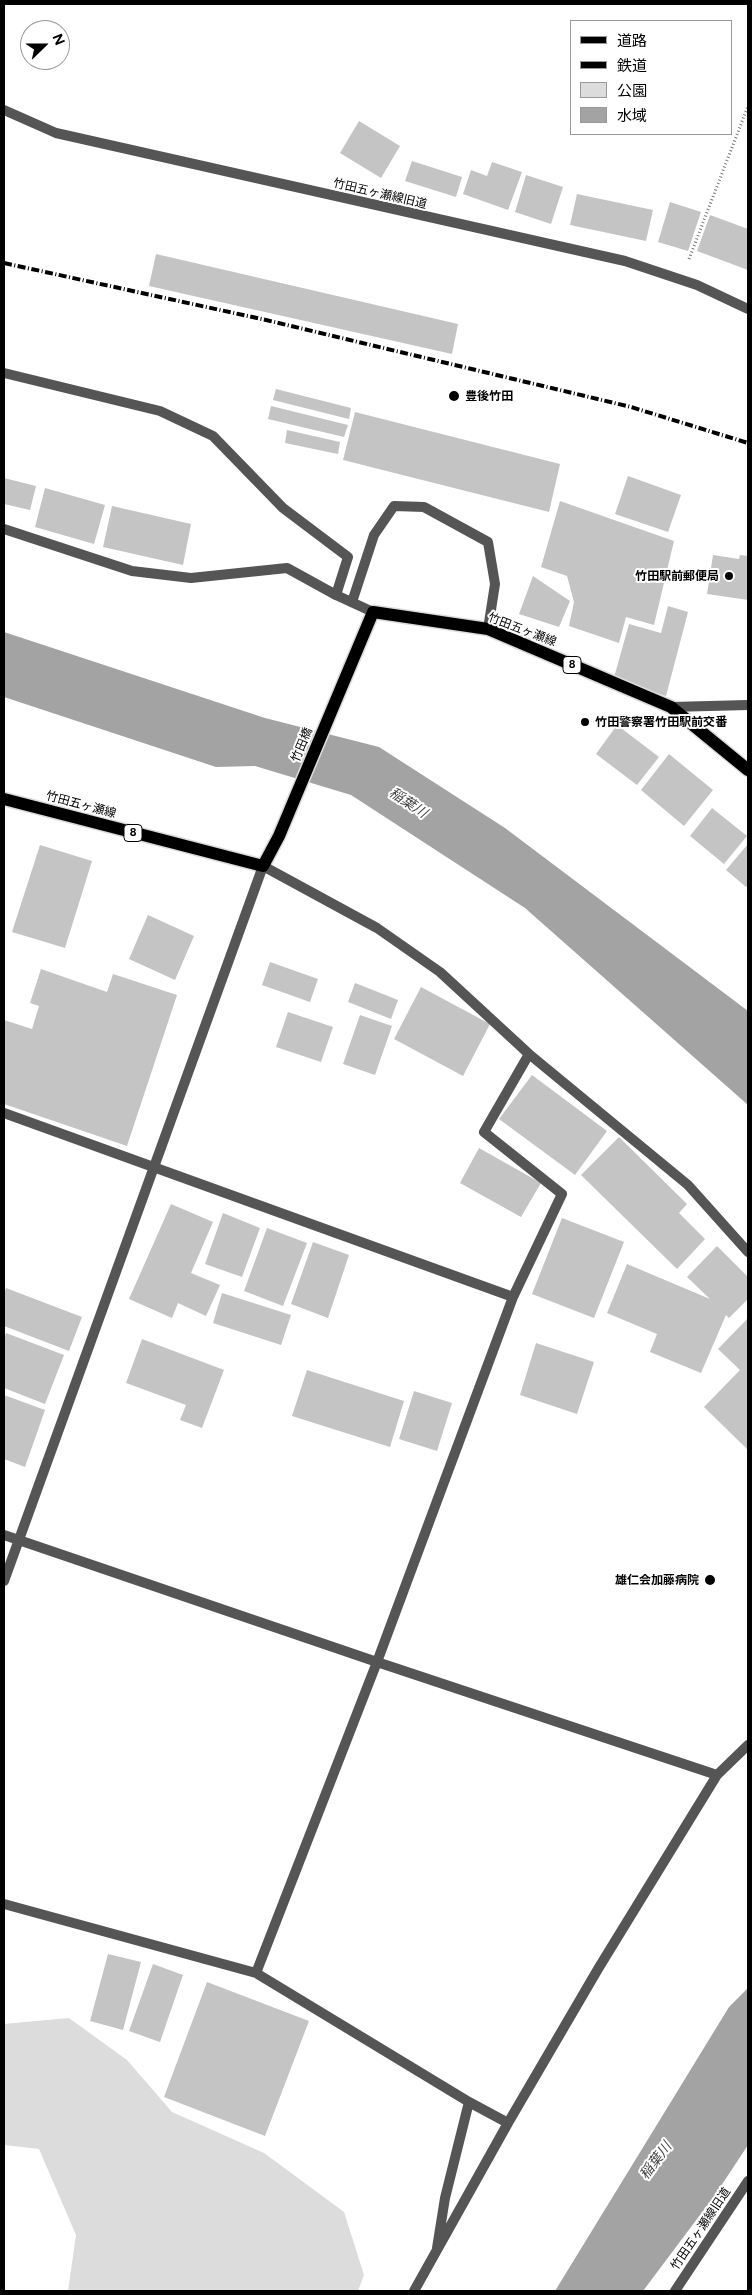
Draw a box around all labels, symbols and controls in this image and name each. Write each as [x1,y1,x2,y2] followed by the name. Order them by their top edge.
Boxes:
[20,20,70,70] north arrow
[570,20,732,135] legend
[49,31,68,48] text: N
[617,32,647,50] text: 道路
[617,57,647,75] text: 鉄道
[617,82,647,100] text: 公園
[617,107,647,125] text: 水域
[332,176,428,212] street label: 竹田五ヶ瀬線旧道
[447,389,461,403] marker: 豊後竹田
[465,389,513,403] place label: 豊後竹田
[635,569,719,583] place label: 竹田駅前郵便局
[723,570,735,582] marker: 竹田駅前郵便局
[486,610,558,650] street label: 竹田五ヶ瀬線
[563,656,581,674] road number: 8
[595,715,727,729] place label: 竹田警察署竹田駅前交番
[579,716,591,728] marker: 竹田警察署竹田駅前交番
[288,726,316,764] street label: 竹田橋
[386,784,430,822] water label: 稲葉川
[44,789,118,821] street label: 竹田五ヶ瀬線
[124,824,142,841] road number: 8
[615,1573,699,1587] place label: 雄仁会加藤病院
[703,1573,717,1587] marker: 雄仁会加藤病院
[637,2139,675,2183] water label: 稲葉川
[668,2185,734,2273] street label: 竹田五ヶ瀬線旧道

